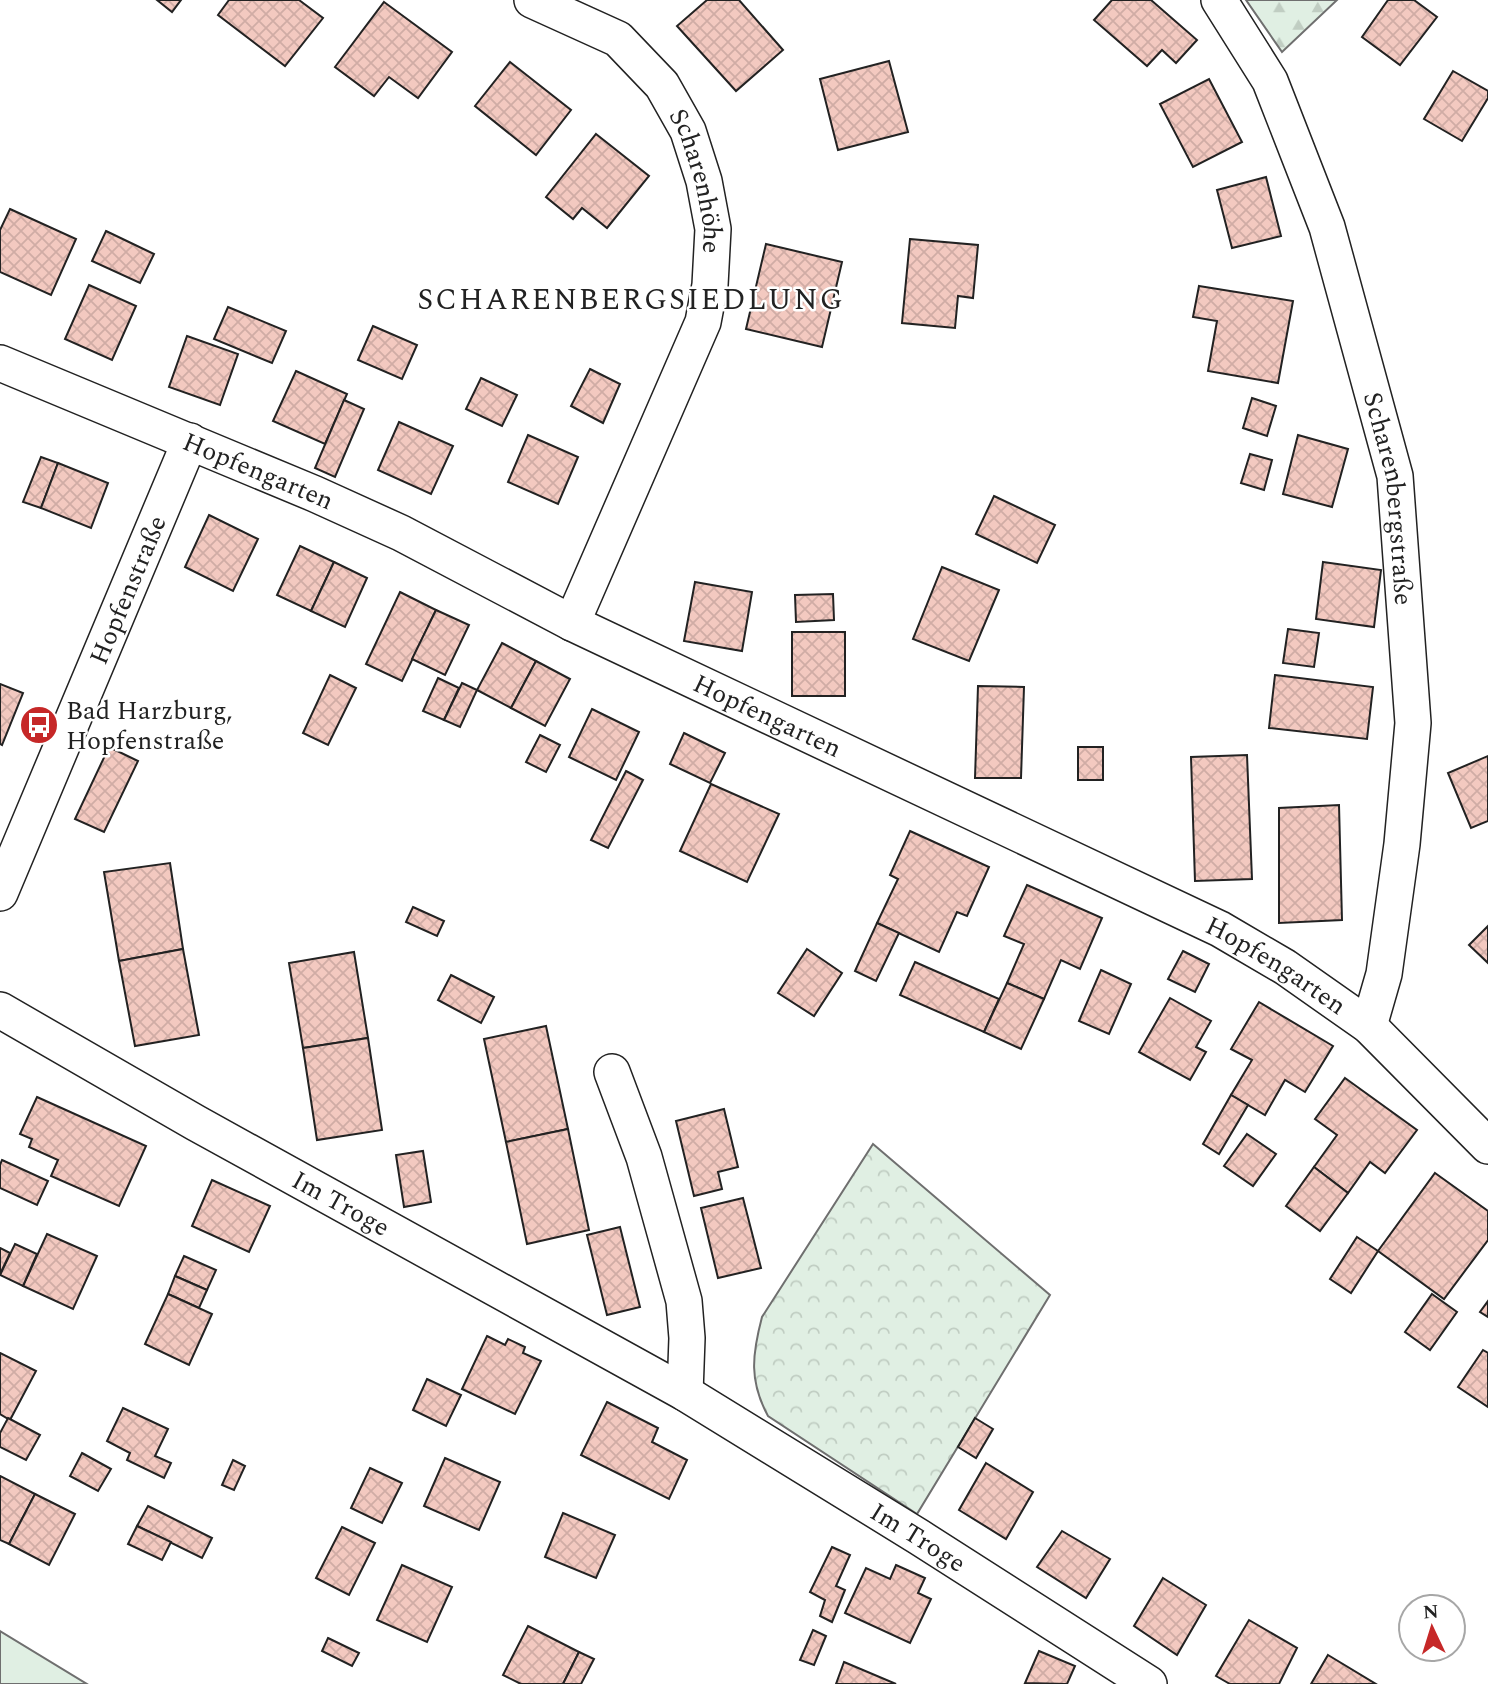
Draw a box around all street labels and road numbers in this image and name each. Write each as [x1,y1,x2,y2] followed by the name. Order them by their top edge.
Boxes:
[658,101,732,254] street label: Scharenhöhe
[1352,388,1423,607] street label: Scharenbergstraße
[176,422,340,521] street label: Hopfengarten
[79,509,178,671] street label: Hopfenstraße
[686,664,848,769] street label: Hopfengarten
[1199,906,1354,1025] street label: Hopfengarten
[284,1161,397,1247] street label: Im Troge
[862,1493,974,1583] street label: Im Troge

